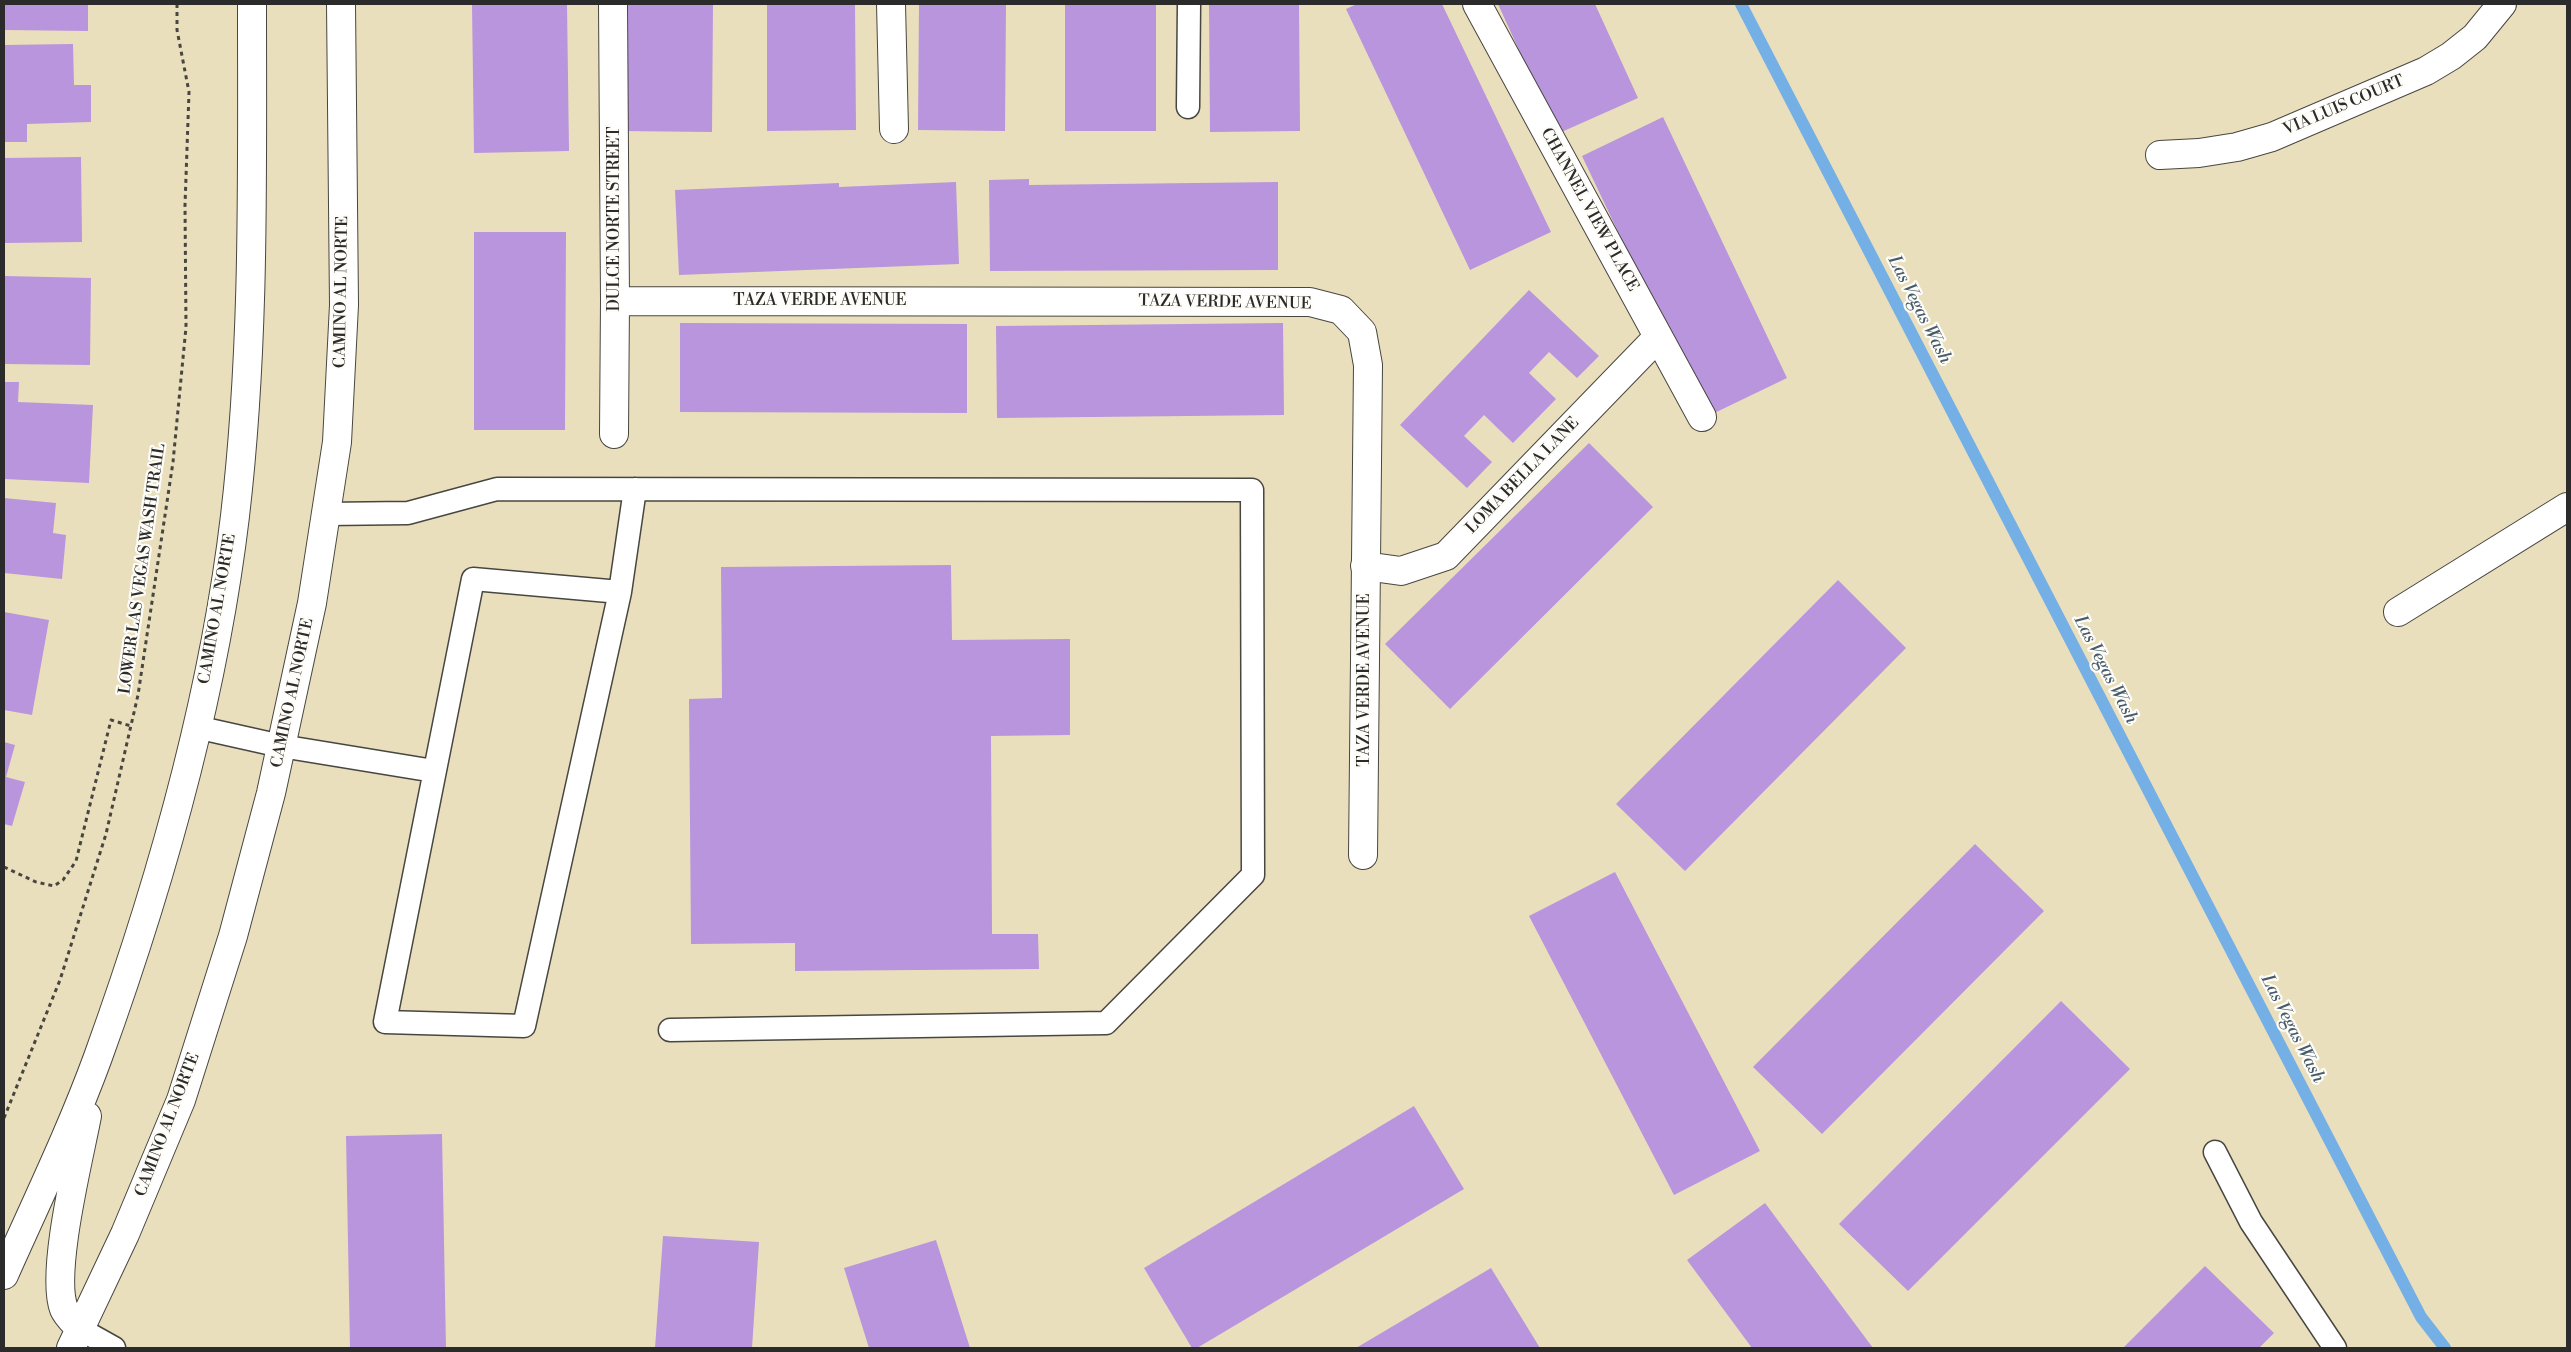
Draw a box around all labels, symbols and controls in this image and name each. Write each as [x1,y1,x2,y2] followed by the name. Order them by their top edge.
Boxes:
[2281,72,2407,140] street label: VIA LUIS COURT
[1536,125,1642,295] street label: CHANNEL VIEW PLACE
[605,127,625,311] street label: DULCE NORTE STREET
[331,216,353,368] street label: CAMINO AL NORTE
[1883,252,1955,368] water label: Las Vegas Wash
[733,291,907,311] street label: TAZA VERDE AVENUE
[1138,292,1312,314] street label: TAZA VERDE AVENUE
[1462,414,1584,538] street label: LOMA BELLA LANE
[116,442,170,696] street label: LOWER LAS VEGAS WASH TRAIL
[195,532,241,686] street label: CAMINO AL NORTE
[1355,593,1375,767] street label: TAZA VERDE AVENUE
[2069,612,2141,728] water label: Las Vegas Wash
[268,616,318,770] street label: CAMINO AL NORTE
[2256,971,2328,1087] water label: Las Vegas Wash
[132,1050,204,1200] street label: CAMINO AL NORTE

